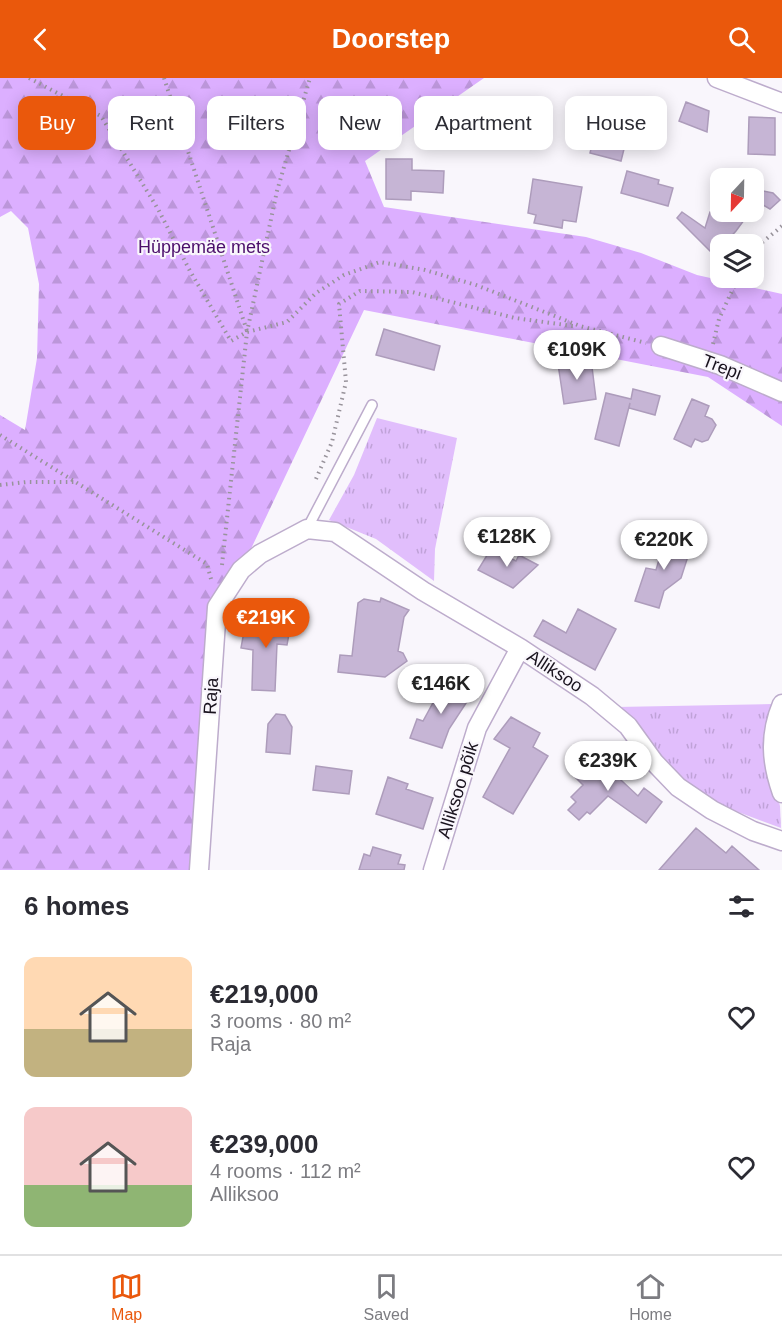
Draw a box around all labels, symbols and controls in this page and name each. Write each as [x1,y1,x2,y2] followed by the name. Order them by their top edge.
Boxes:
[24,23,57,56] icon: back
[725,23,758,56] icon: search
[332,24,450,54] text: Doorstep
[18,96,96,150] chip: Buy
[108,96,195,150] chip: Rent
[207,96,306,150] chip: Filters
[318,96,402,150] chip: New
[414,96,553,150] chip: Apartment
[565,96,667,150] chip: House
[710,168,764,222] north arrow
[710,168,764,288] map controls
[710,234,764,288] button: layers
[138,237,270,257] park label: Hüppemäe mets
[535,330,619,381] pin: €109K
[548,338,606,360] text: €109K
[700,350,744,384] street label: Trepi
[465,517,549,568] pin: €128K
[622,520,706,571] pin: €220K
[478,525,536,547] text: €128K
[635,528,693,550] text: €220K
[224,598,308,649] pin: €219K
[237,606,295,628] text: €219K
[524,646,586,696] street label: Alliksoo
[399,664,483,715] pin: €146K
[412,672,470,694] text: €146K
[200,676,222,715] street label: Raja
[434,738,482,841] street label: Alliksoo põik
[566,741,650,792] pin: €239K
[579,749,637,771] text: €239K
[725,890,758,923] icon: filters
[24,891,130,921] text: 6 homes
[210,979,318,1009] text: €219,000
[72,981,144,1053] icon: home
[725,1001,758,1034] icon: heart
[210,1010,351,1032] text: 3 rooms · 80 m²
[210,1033,251,1055] text: Raja
[210,1129,318,1159] text: €239,000
[72,1131,144,1203] icon: home
[725,1151,758,1184] icon: heart
[210,1160,361,1182] text: 4 rooms · 112 m²
[210,1183,279,1205] text: Alliksoo
[110,1270,143,1324] tab: Map
[363,1270,409,1324] tab: Saved
[629,1270,672,1324] tab: Home

